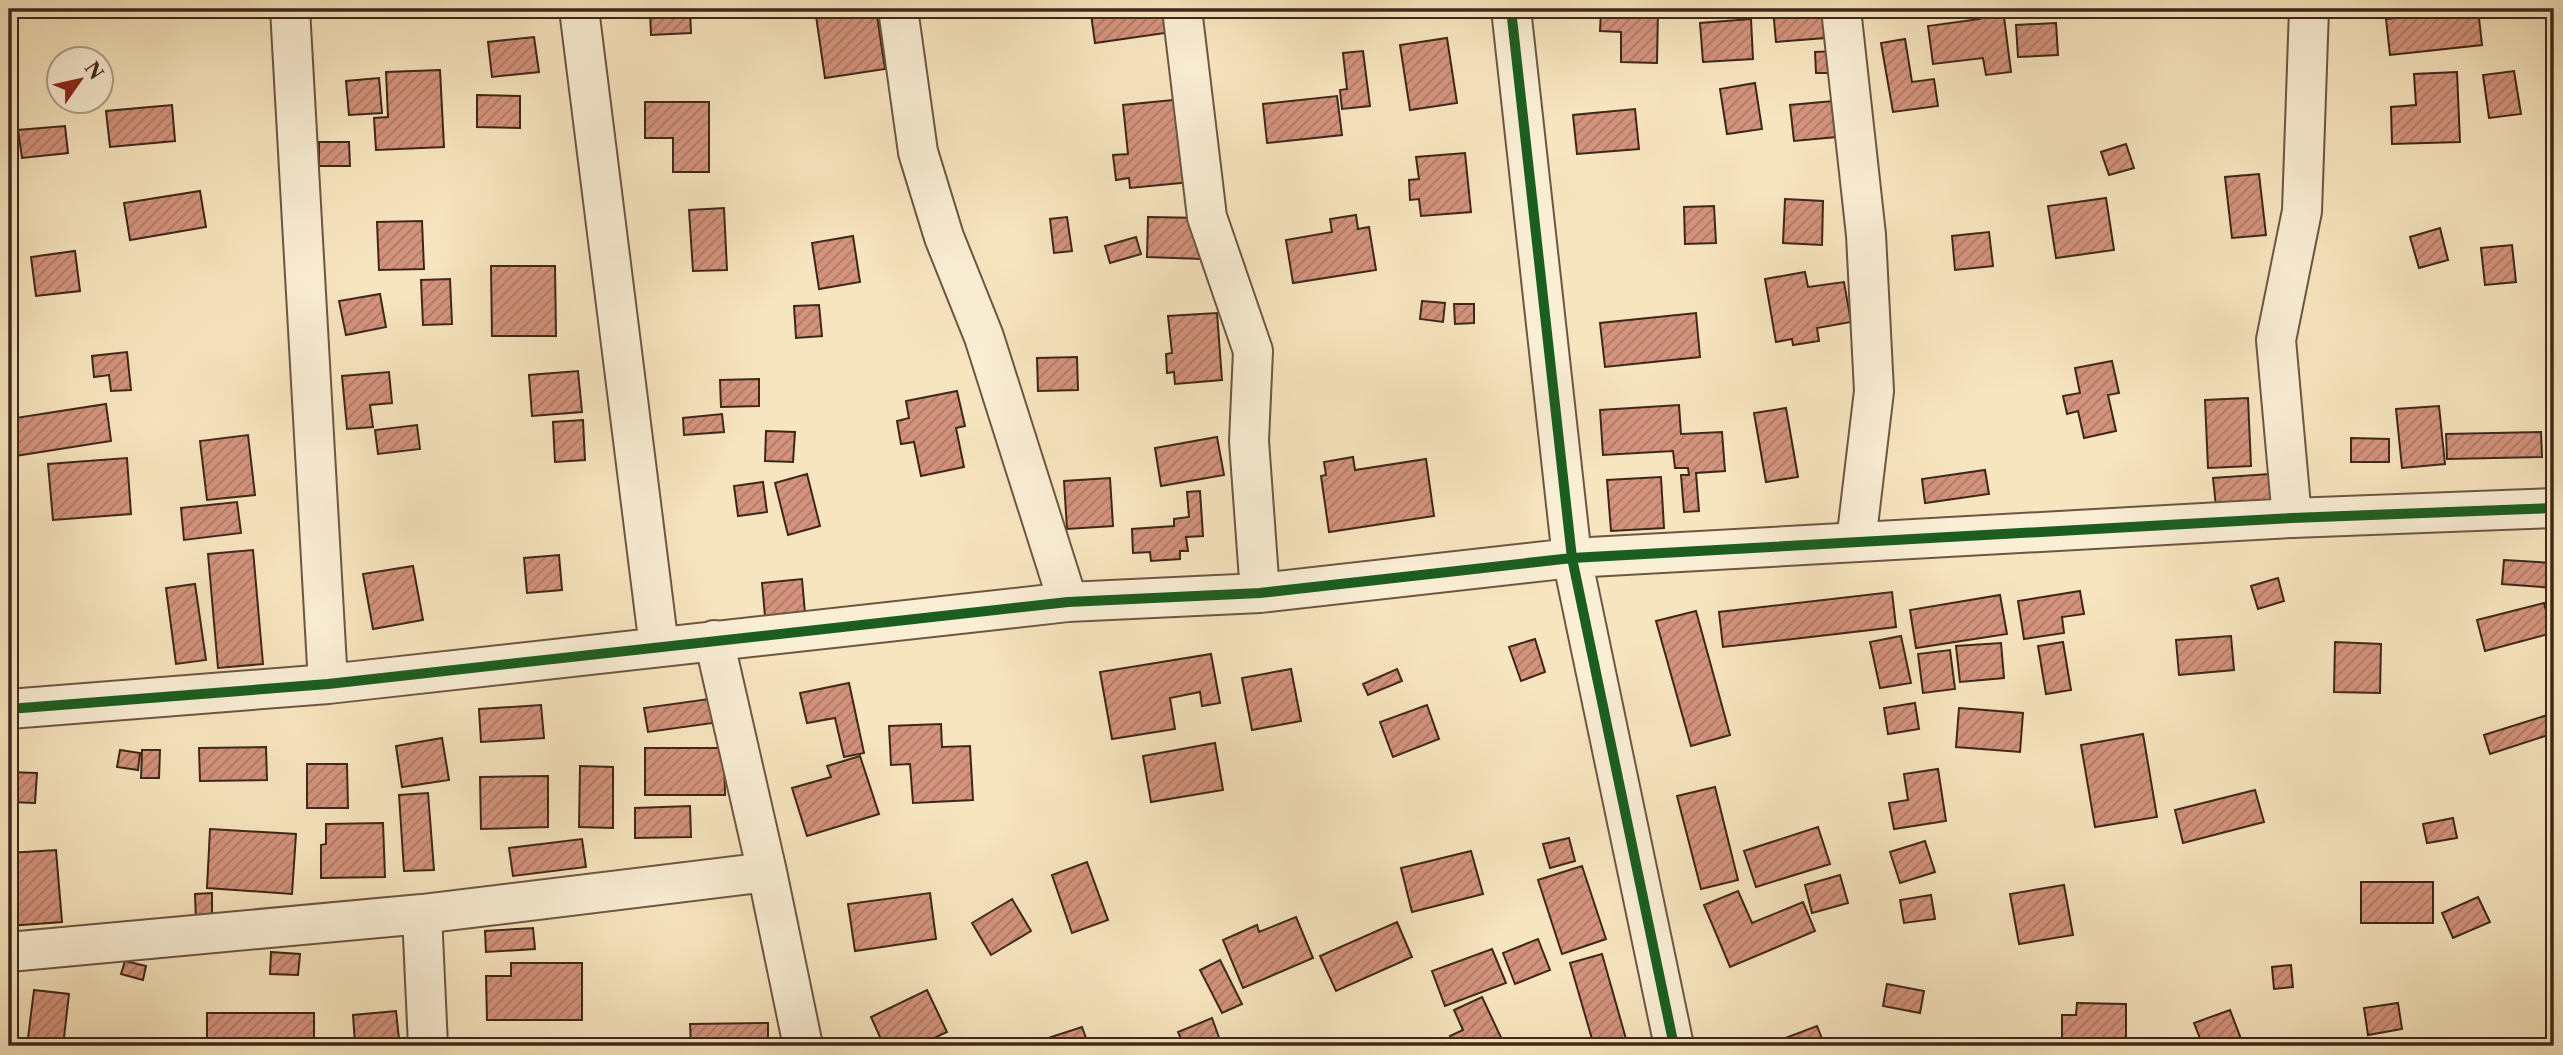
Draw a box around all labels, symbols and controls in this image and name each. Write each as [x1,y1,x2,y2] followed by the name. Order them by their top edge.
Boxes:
[46,46,116,116] north arrow
[80,57,108,84] text: N

